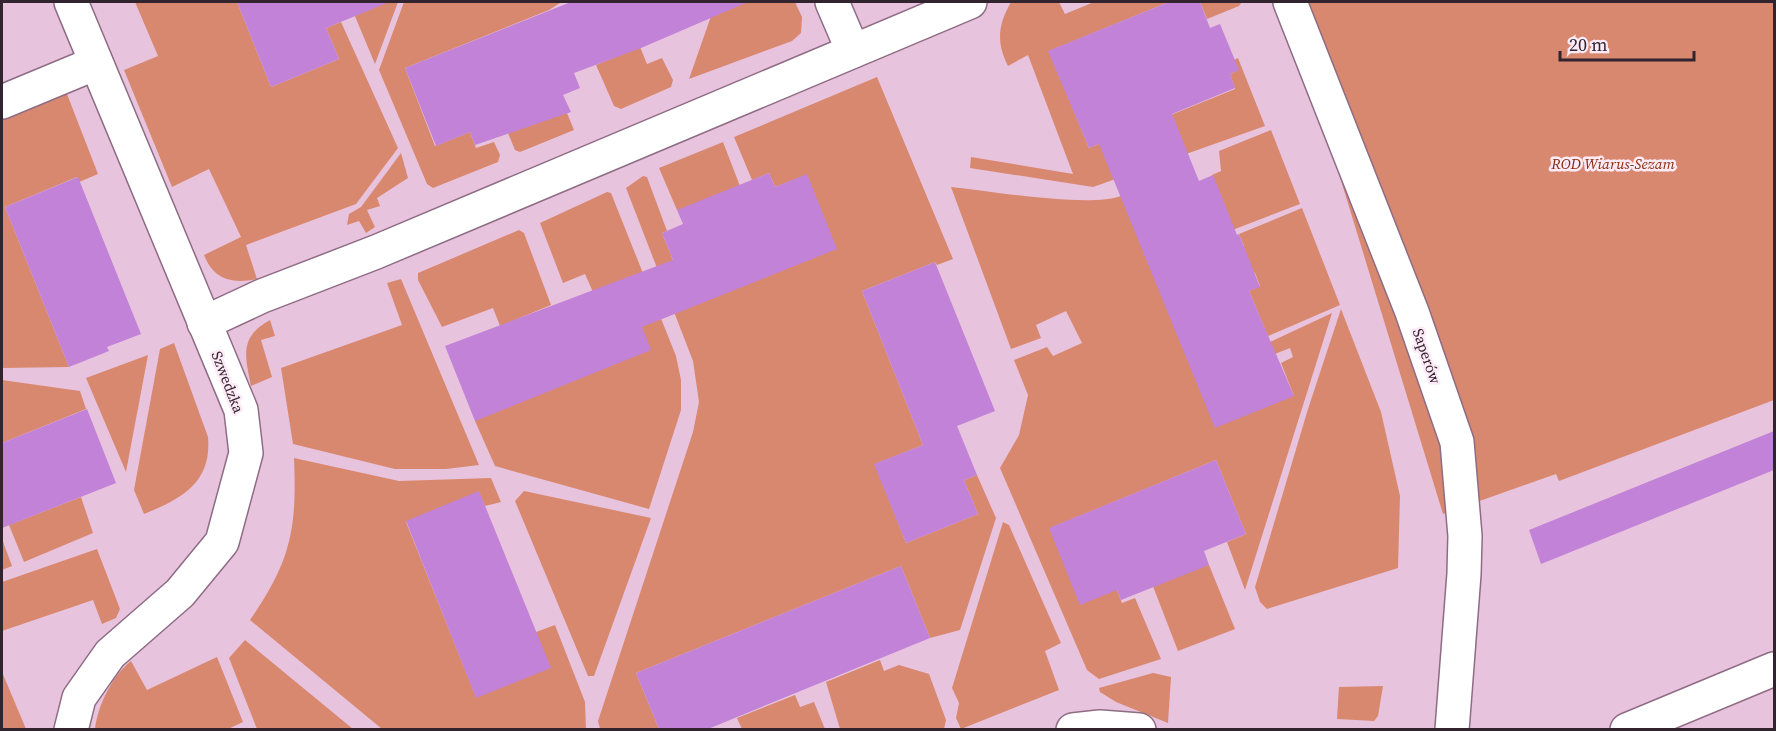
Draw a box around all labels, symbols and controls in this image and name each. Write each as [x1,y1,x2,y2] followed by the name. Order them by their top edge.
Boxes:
[1560,24,1694,62] scale bar
[1569,32,1607,57] text: 20 m
[1550,153,1675,174] park label: ROD Wiarus-Sezam
[1408,325,1446,387] street label: Saperów
[207,348,249,416] street label: Szwedzka

